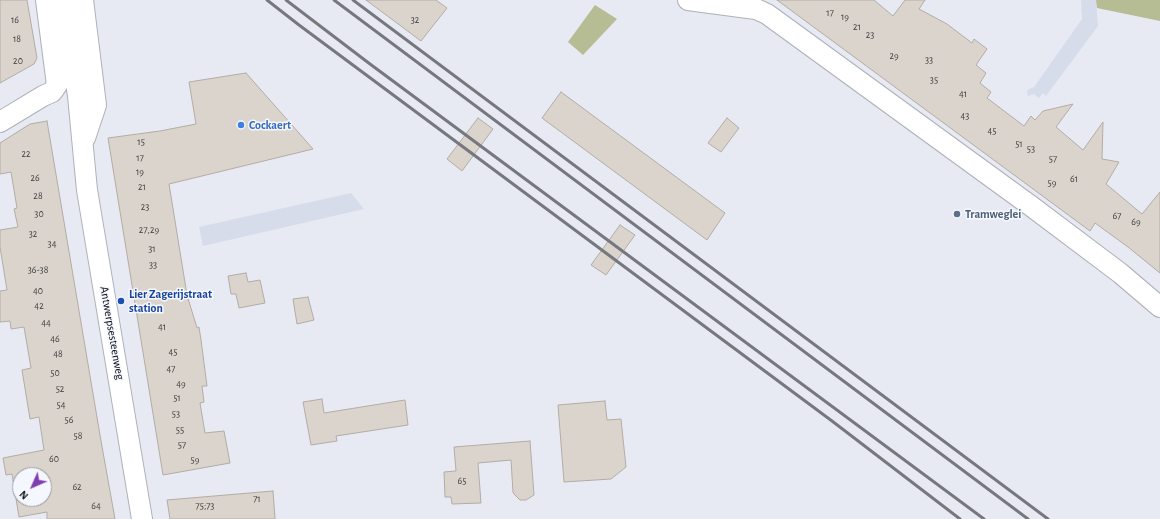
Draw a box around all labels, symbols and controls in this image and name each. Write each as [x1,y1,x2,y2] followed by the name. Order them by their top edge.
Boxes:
[826,7,834,19] house number: 17
[841,11,849,23] house number: 19
[11,14,19,26] house number: 16
[411,14,419,26] house number: 32
[853,21,861,33] house number: 21
[866,29,874,41] house number: 23
[13,33,21,45] house number: 18
[889,50,899,62] house number: 29
[925,54,933,66] house number: 33
[13,55,23,67] house number: 20
[930,74,938,86] house number: 35
[959,88,967,100] house number: 41
[961,110,969,122] house number: 43
[249,118,291,132] place label: Cockaert
[236,120,246,130] marker: Cockaert
[988,125,996,137] house number: 45
[137,136,145,148] house number: 15
[1015,138,1023,150] house number: 51
[1027,143,1035,155] house number: 53
[21,148,31,160] house number: 22
[136,152,144,164] house number: 17
[1049,153,1057,165] house number: 57
[136,166,144,178] house number: 19
[30,172,40,184] house number: 26
[1070,173,1078,185] house number: 61
[1048,177,1056,189] house number: 59
[138,181,146,193] house number: 21
[33,190,43,202] house number: 28
[141,201,149,213] house number: 23
[965,207,1021,221] place label: Tramweglei
[34,208,44,220] house number: 30
[952,209,962,219] marker: Tramweglei
[1113,210,1121,222] house number: 67
[1131,216,1141,228] house number: 69
[139,224,159,236] house number: 27,29
[29,228,37,240] house number: 32
[48,238,56,250] house number: 34
[148,243,156,255] house number: 31
[149,259,157,271] house number: 33
[28,264,48,276] house number: 36-38
[33,285,43,297] house number: 40
[97,285,127,381] street label: Antwerpsesteenweg
[129,287,212,315] place label: Lier Zagerijstraat station
[116,296,126,306] marker: Lier Zagerijstraat station
[34,300,44,312] house number: 42
[41,317,51,329] house number: 44
[158,321,166,333] house number: 41
[50,333,60,345] house number: 46
[169,346,177,358] house number: 45
[53,348,63,360] house number: 48
[167,363,175,375] house number: 47
[50,367,60,379] house number: 50
[176,378,186,390] house number: 49
[56,383,64,395] house number: 52
[173,392,181,404] house number: 51
[57,399,65,411] house number: 54
[172,408,180,420] house number: 53
[65,414,73,426] house number: 56
[176,424,184,436] house number: 55
[74,430,82,442] house number: 58
[178,439,186,451] house number: 57
[49,453,59,465] house number: 60
[191,454,199,466] house number: 59
[12,467,52,507] north arrow
[458,475,466,487] house number: 65
[72,481,82,493] house number: 62
[17,489,30,502] text: N
[253,493,261,505] house number: 71
[91,500,101,512] house number: 64
[196,500,214,512] house number: 75;73

